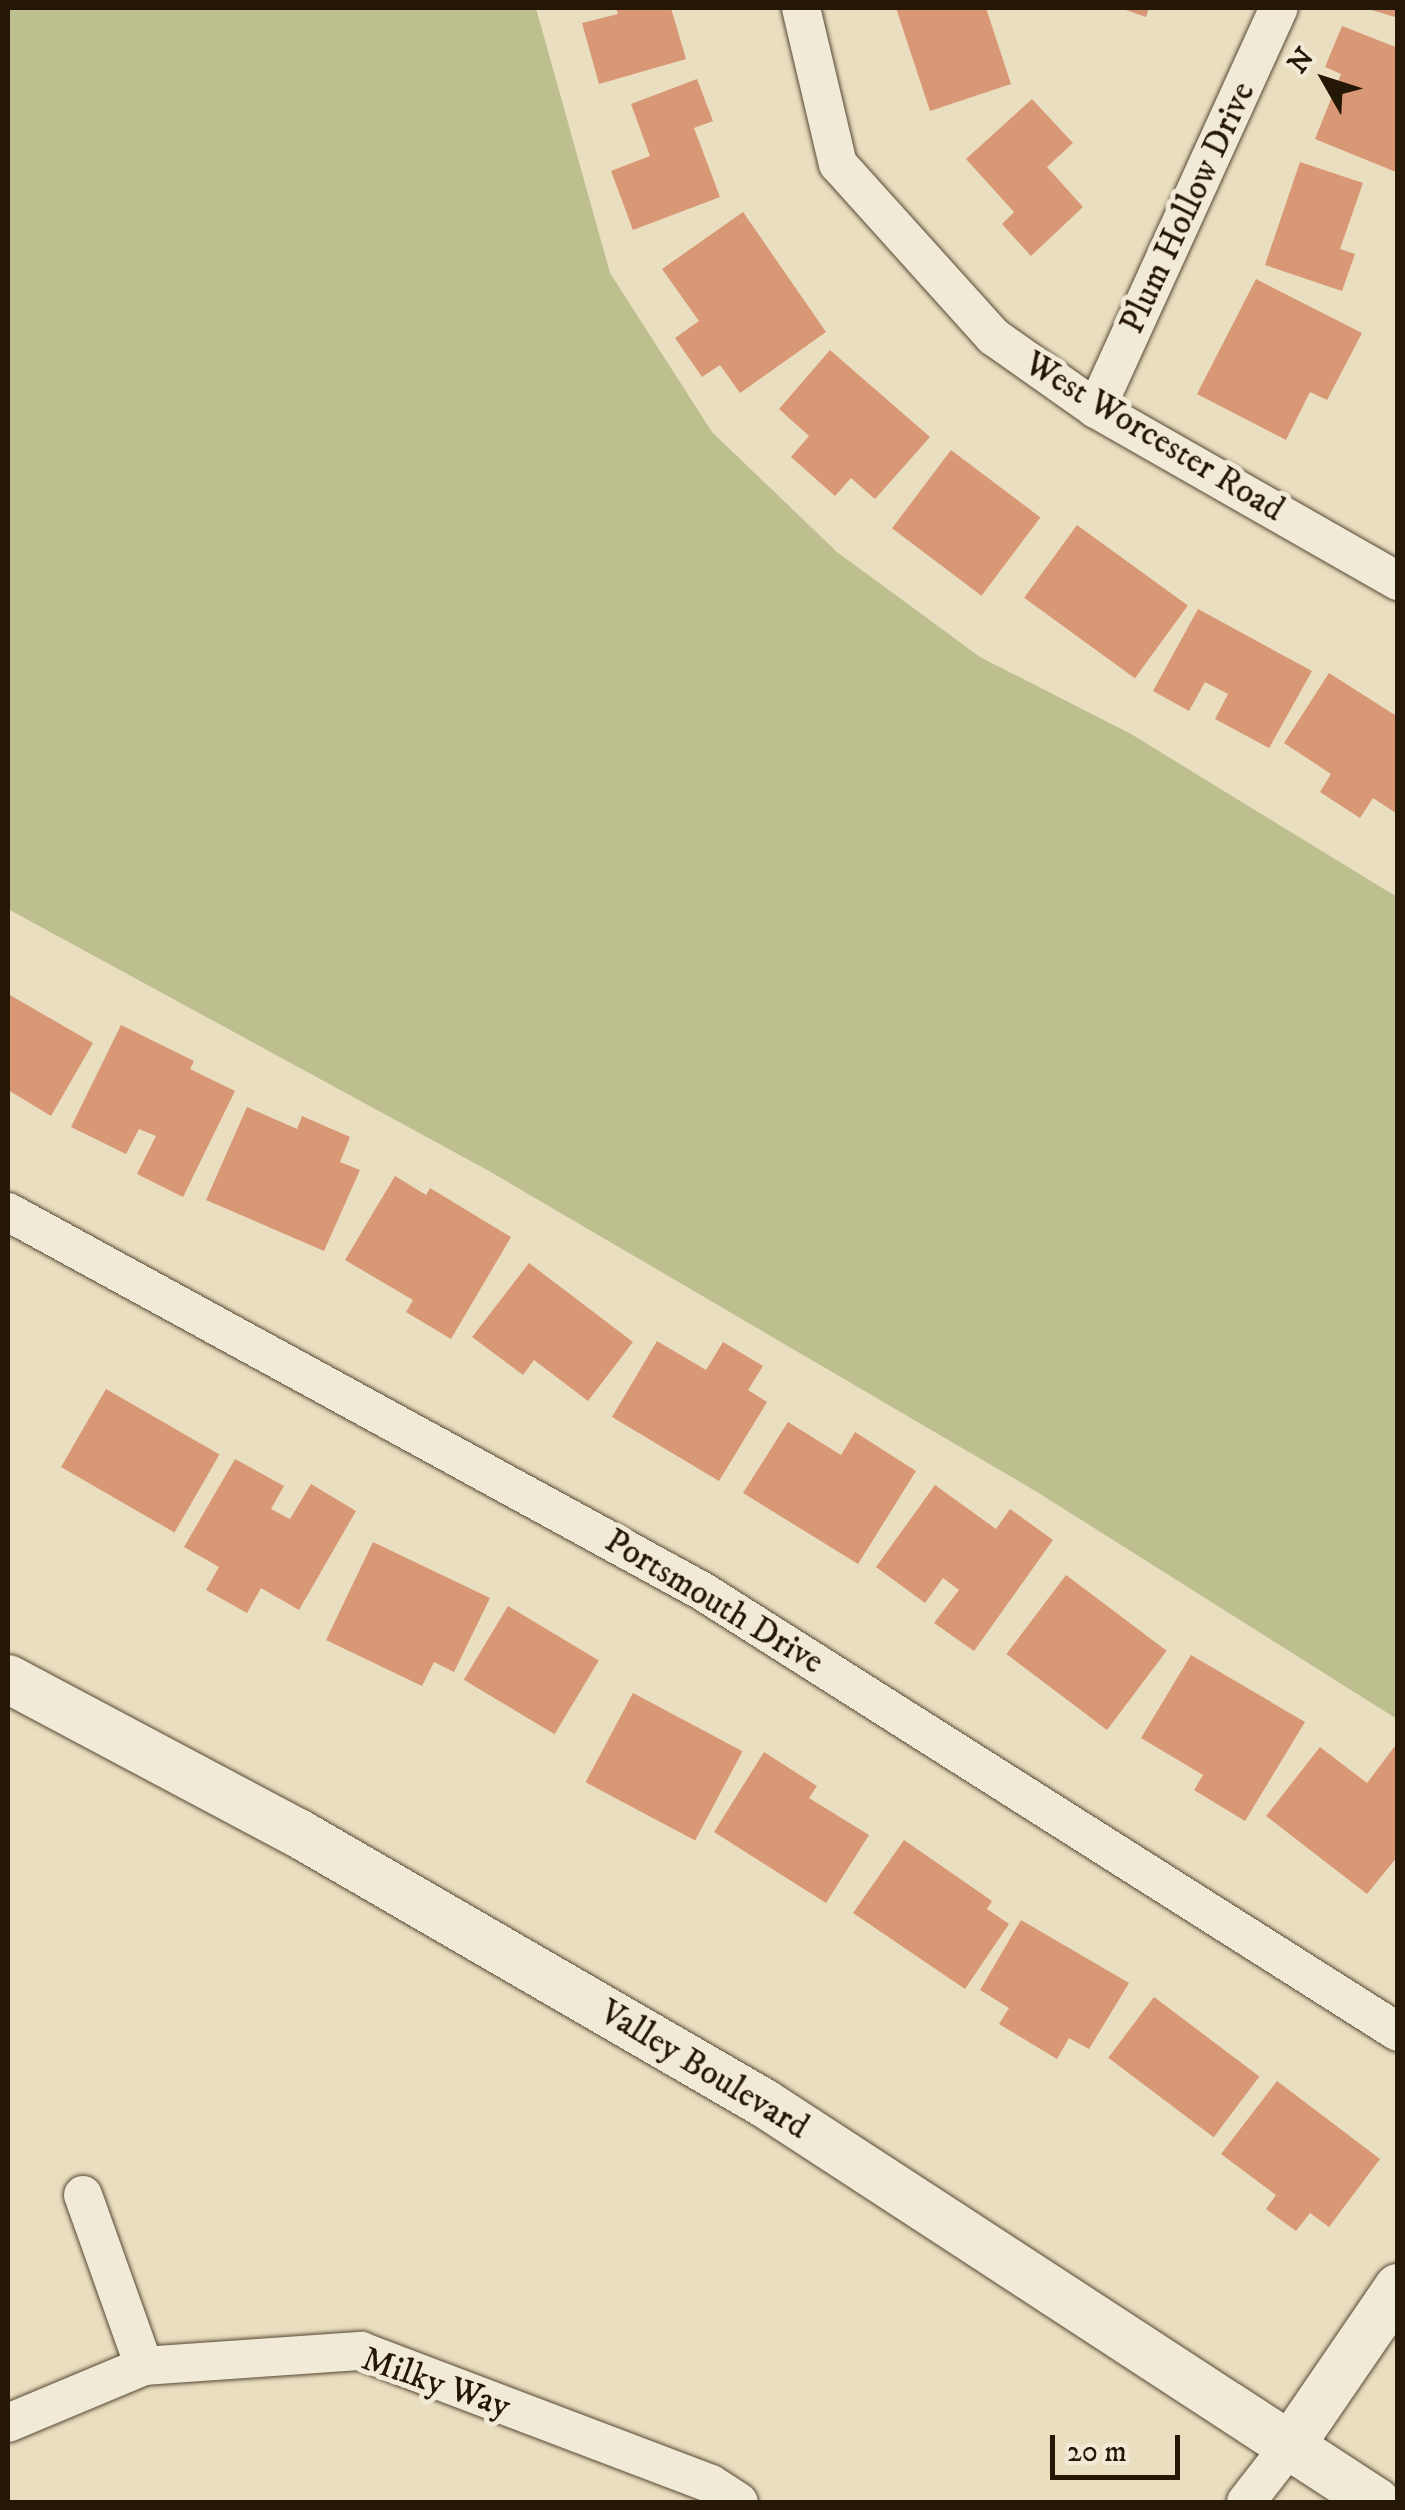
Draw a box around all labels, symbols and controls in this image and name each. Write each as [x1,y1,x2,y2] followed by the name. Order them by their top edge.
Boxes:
[1275,30,1375,130] north arrow
[1280,41,1322,81] text: N
[1111,76,1265,340] street label: Plum Hollow Drive
[1017,343,1291,531] street label: West Worcester Road
[597,1520,831,1684] street label: Portsmouth Drive
[592,1991,816,2149] street label: Valley Boulevard
[356,2338,516,2428] street label: Milky Way
[1055,2415,1185,2477] scale bar
[1067,2434,1127,2471] text: 20 m

